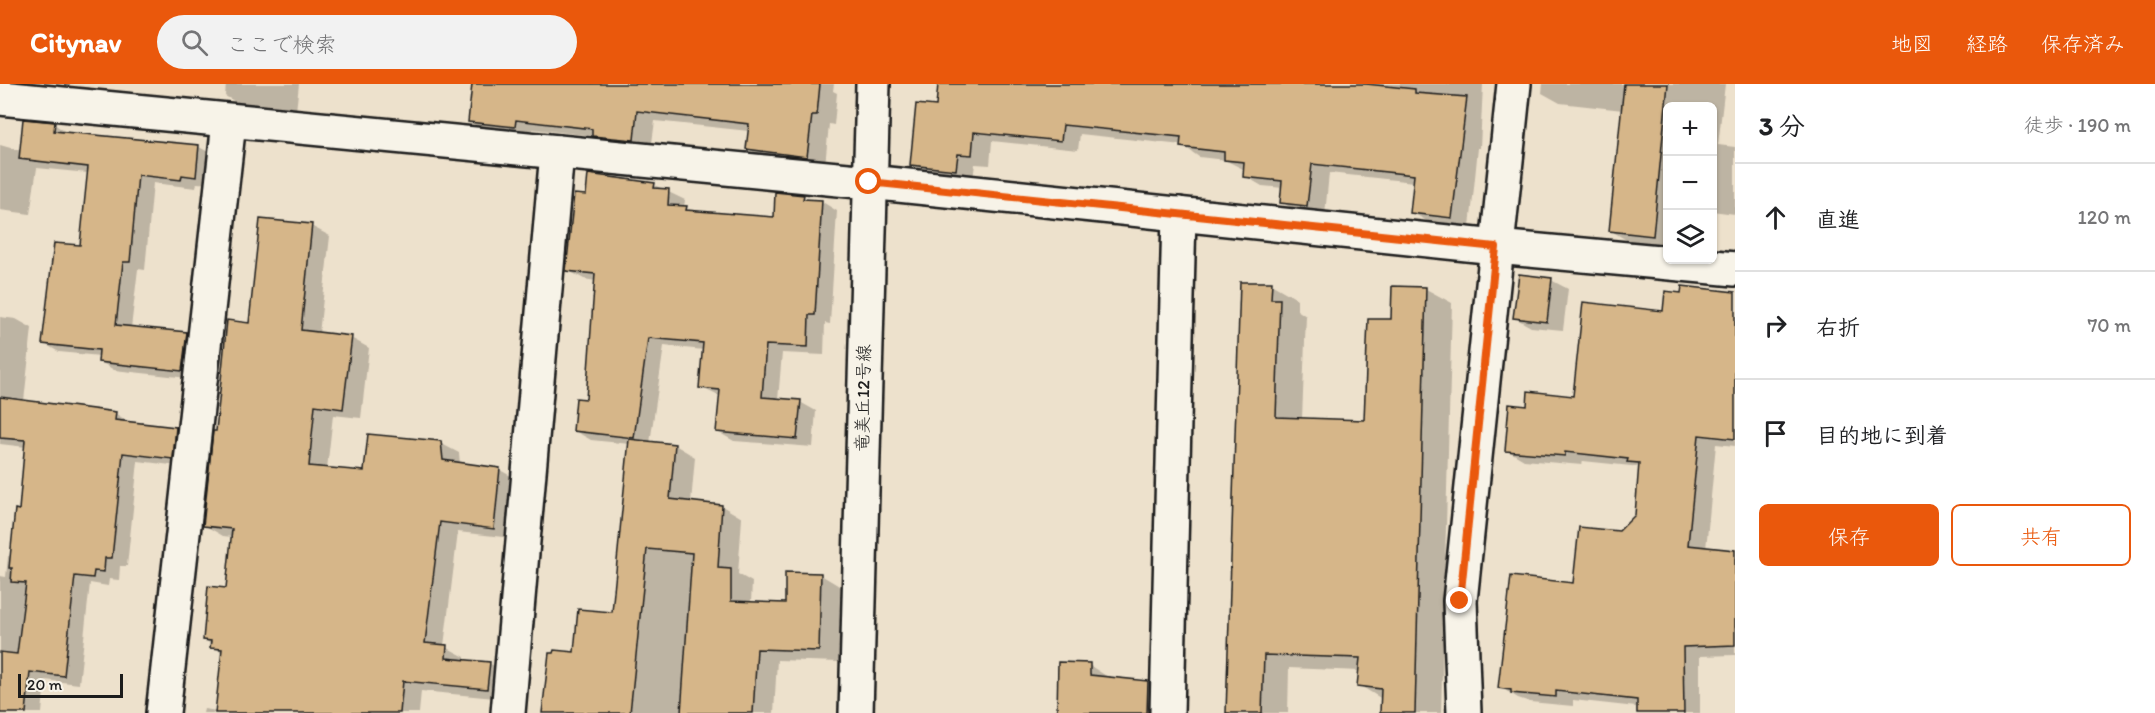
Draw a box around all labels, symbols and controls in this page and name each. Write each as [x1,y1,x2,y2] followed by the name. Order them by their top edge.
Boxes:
[157,15,577,69] search box
[30,25,121,59] text: Citynav
[178,26,211,59] icon: search
[226,31,336,58] text: ここで検索
[1891,31,1933,56] text: 地図
[1966,31,2008,56] text: 経路
[2041,31,2125,56] text: 保存済み
[1663,102,1717,264] map controls
[1663,102,1717,156] button: +
[1759,110,1805,142] text: 3 分
[2024,113,2131,137] text: 徒歩 · 190 m
[1663,156,1717,210] button: −
[855,168,881,194] route start
[1759,201,1792,234] icon: ahead
[2078,205,2131,229] text: 120 m
[1816,206,1860,233] text: 直進
[1663,210,1717,264] button: layers
[1759,309,1792,342] icon: right
[2087,313,2131,337] text: 70 m
[1816,314,1860,341] text: 右折
[851,344,875,452] street label: 竜美丘12号線
[1759,417,1792,450] icon: arrive
[1816,422,1948,449] text: 目的地に到着
[1759,504,1939,566] button: 保存
[1951,504,2131,566] button: 共有
[1446,587,1472,613] route end
[18,671,123,698] scale bar
[27,675,62,694] text: 20 m

